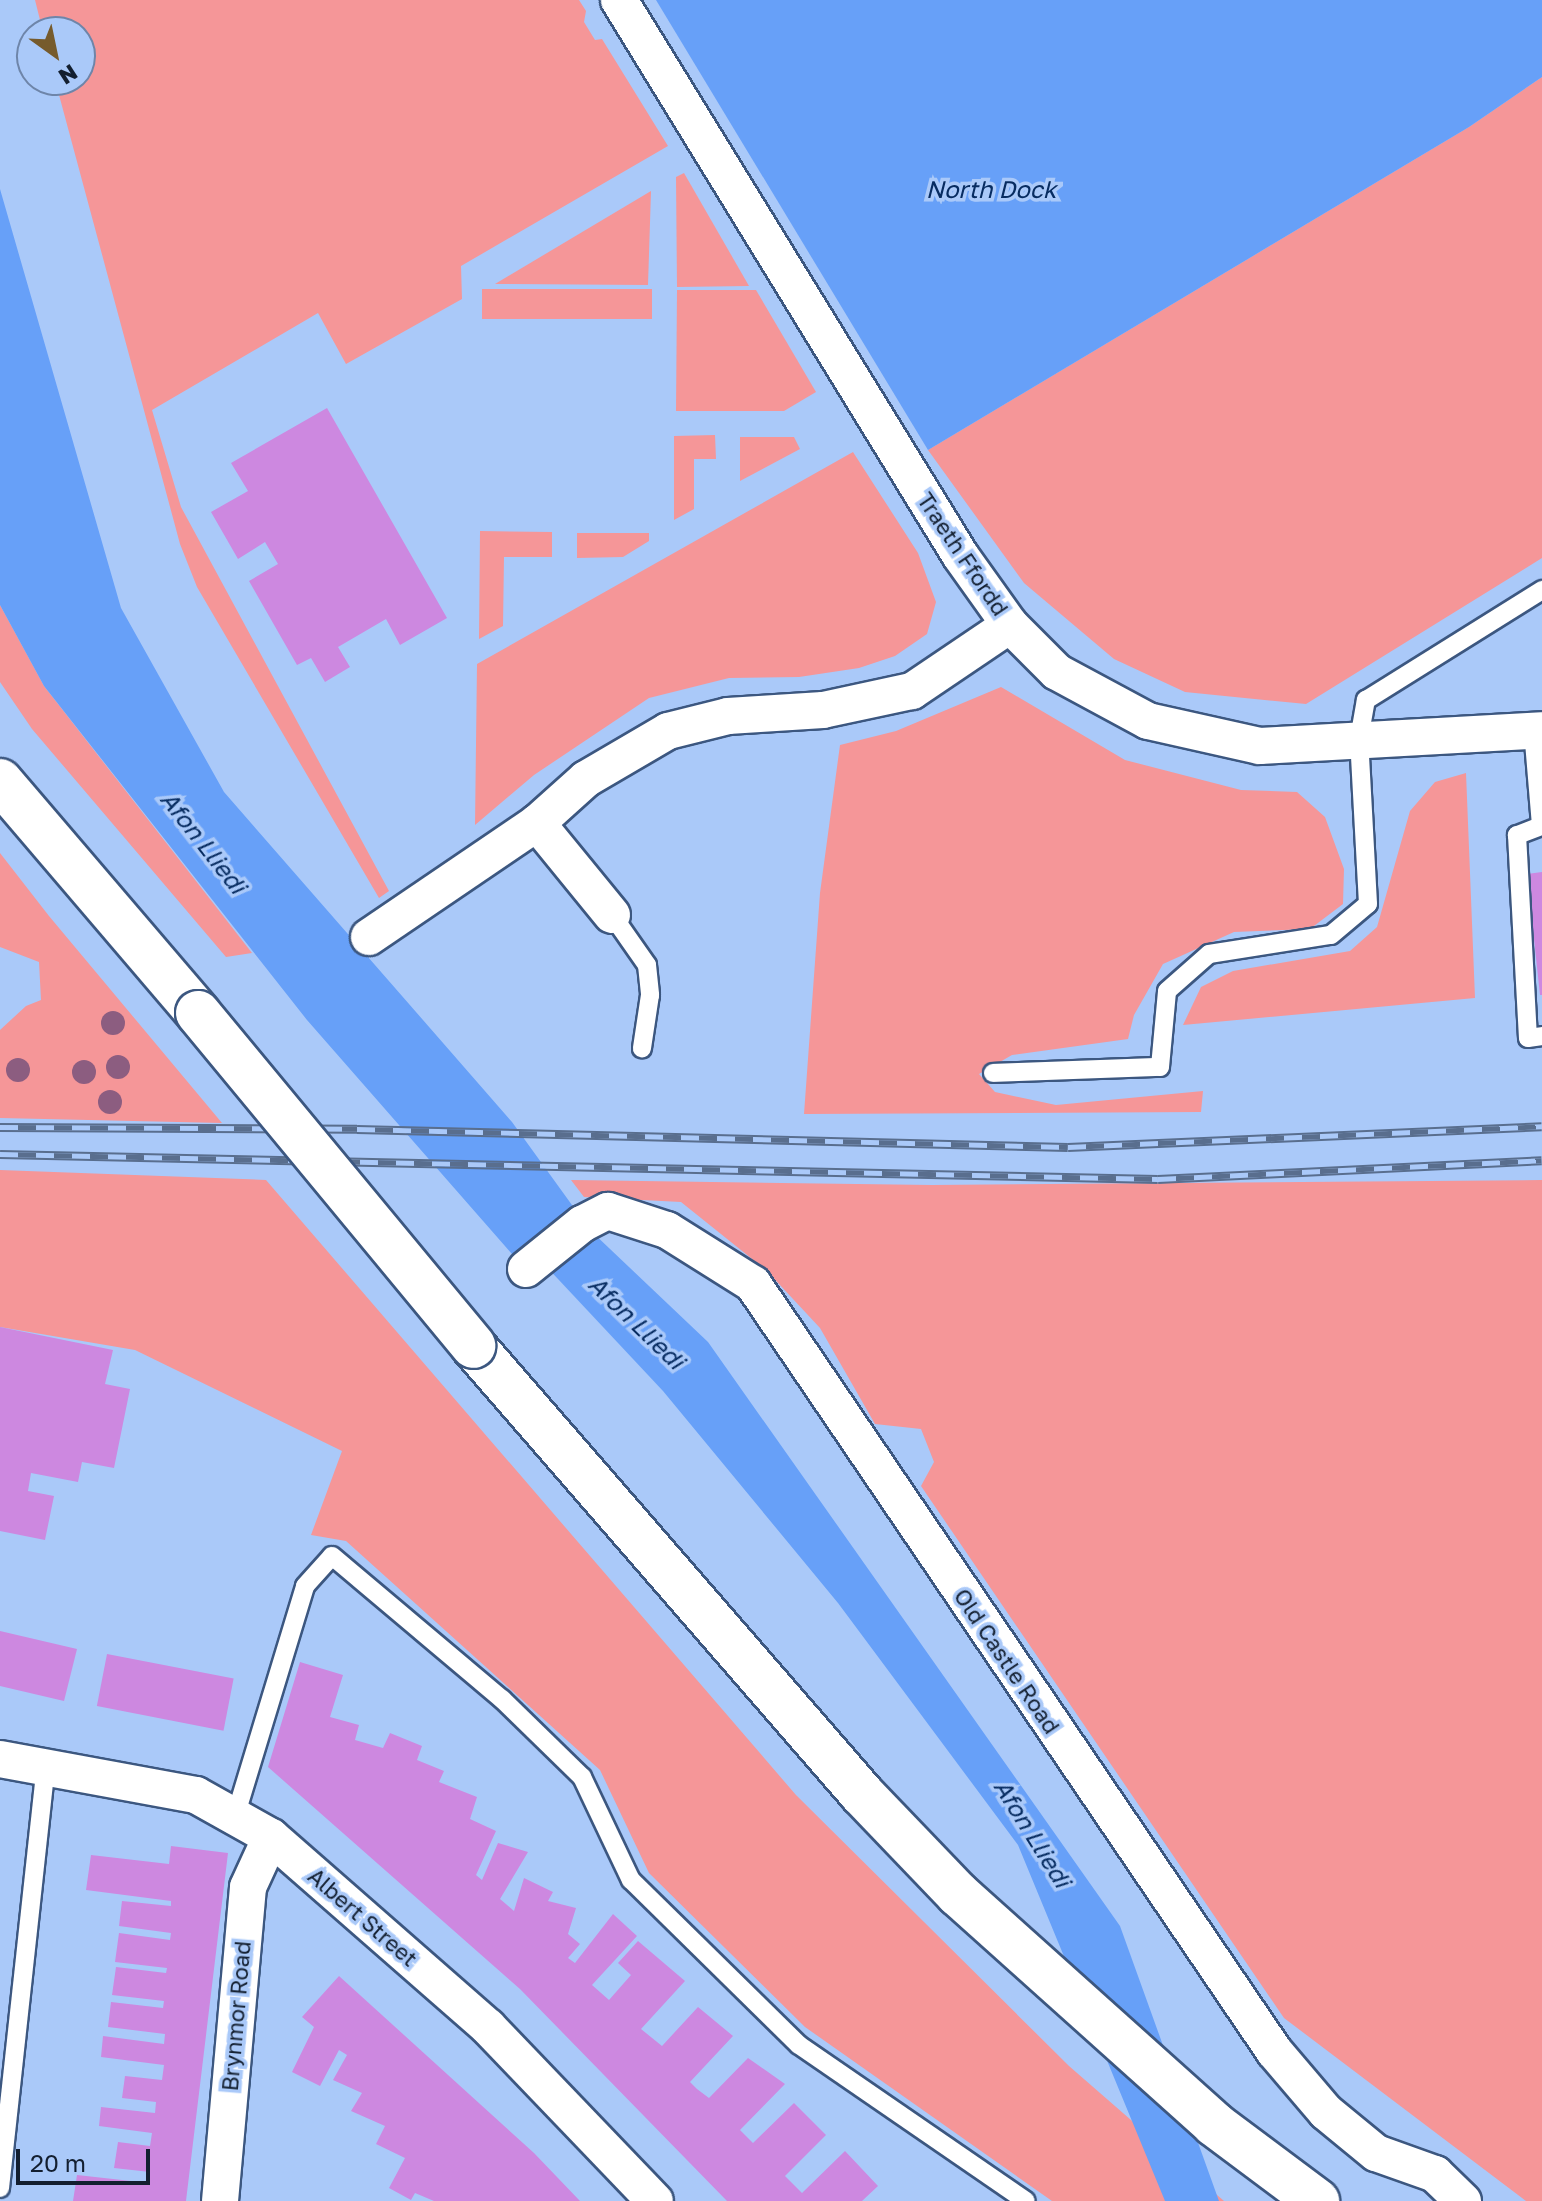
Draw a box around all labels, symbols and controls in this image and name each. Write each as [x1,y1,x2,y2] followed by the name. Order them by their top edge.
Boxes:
[16,16,96,96] north arrow
[54,59,83,91] text: N
[926,175,1056,203] water label: North Dock
[912,488,1014,620] street label: Traeth Ffordd
[155,785,253,899] water label: Afon Lliedi
[583,1269,691,1375] water label: Afon Lliedi
[949,1584,1065,1738] street label: Old Castle Road
[988,1774,1078,1892] water label: Afon Lliedi
[303,1862,423,1972] street label: Albert Street
[216,1940,256,2092] street label: Brynmor Road
[20,2133,154,2183] scale bar
[30,2148,86,2177] text: 20 m

